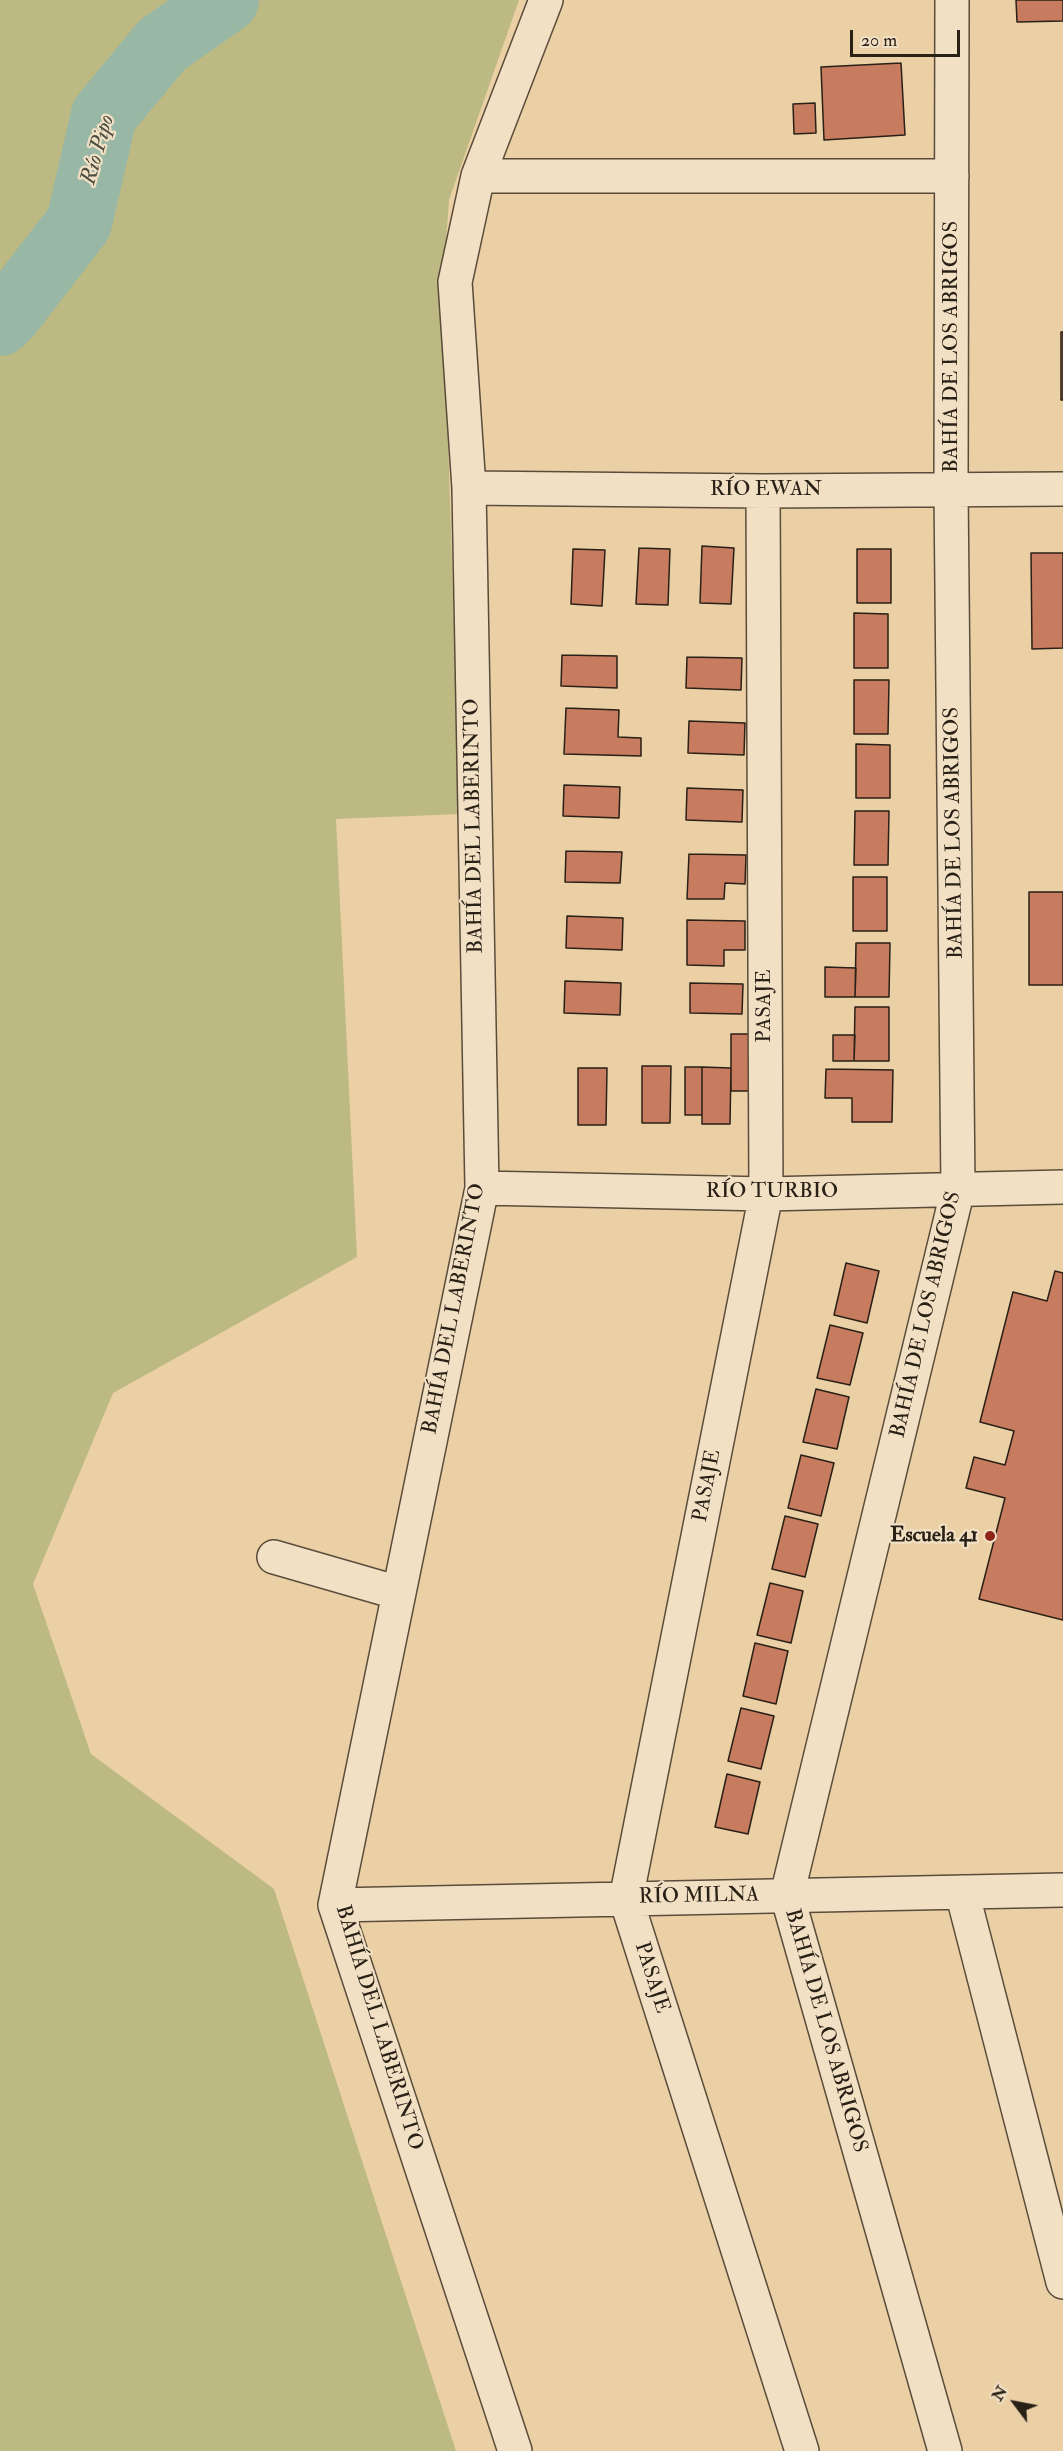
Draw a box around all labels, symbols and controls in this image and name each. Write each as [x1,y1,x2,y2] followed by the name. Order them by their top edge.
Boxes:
[853,18,962,56] scale bar
[861,29,897,52] text: 20 m
[77,112,121,188] water label: Río Pipo
[939,221,965,473] street label: BAHÍA DE LOS ABRIGOS
[710,477,822,503] street label: RÍO EWAN
[460,698,490,954] street label: BAHÍA DEL LABERINTO
[940,707,970,959] street label: BAHÍA DE LOS ABRIGOS
[752,969,778,1043] street label: PASAJE
[706,1179,838,1205] street label: RÍO TURBIO
[418,1181,492,1437] street label: BAHÍA DEL LABERINTO
[886,1189,968,1441] street label: BAHÍA DE LOS ABRIGOS
[689,1448,727,1524] street label: PASAJE
[890,1523,978,1549] place label: Escuela 41
[983,1529,997,1543] marker: Escuela 41
[638,1883,760,1911] street label: RÍO MILNA
[329,1902,427,2154] street label: BAHÍA DEL LABERINTO
[778,1906,872,2156] street label: BAHÍA DE LOS ABRIGOS
[628,1939,674,2017] street label: PASAJE
[985,2373,1045,2433] north arrow
[987,2382,1012,2405] text: N

